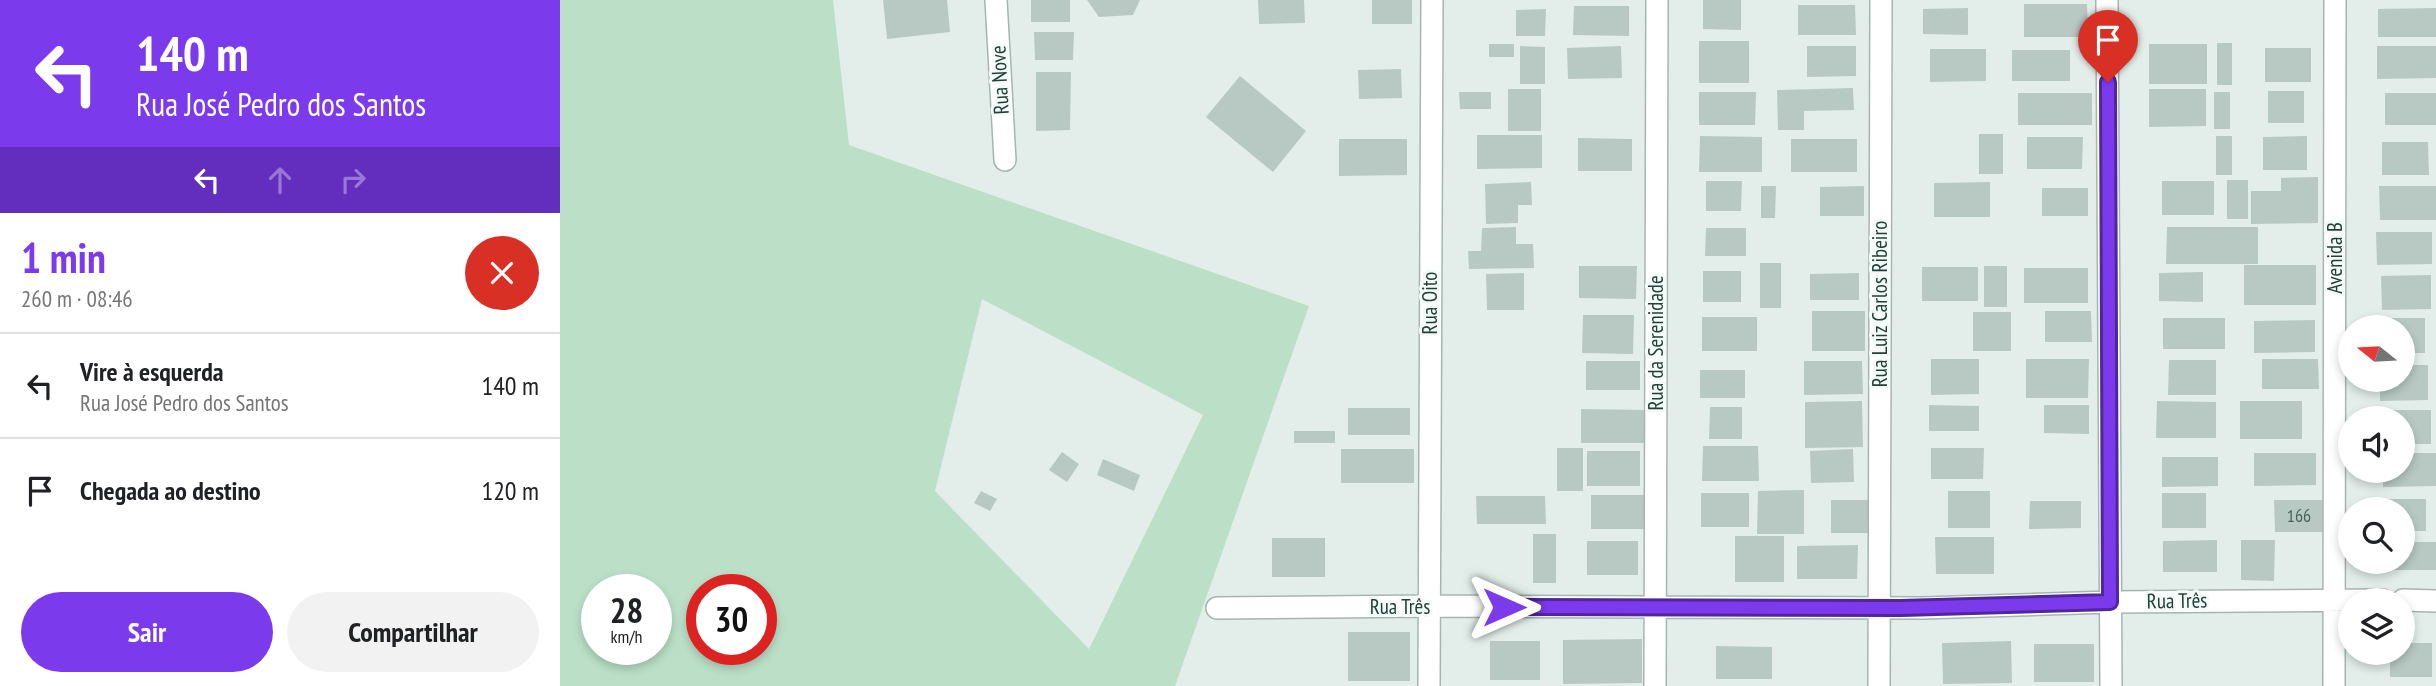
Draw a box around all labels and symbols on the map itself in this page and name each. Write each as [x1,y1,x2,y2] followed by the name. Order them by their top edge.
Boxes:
[2078,10,2138,82] pin
[984,45,1015,115] street label: Rua Nove
[1866,221,1893,387] street label: Rua Luiz Carlos Ribeiro
[2321,222,2348,294] street label: Avenida B
[1416,272,1443,334] street label: Rua Oito
[1642,275,1669,411] street label: Rua da Serenidade
[2338,315,2415,392] north arrow
[2287,504,2311,527] house number: 166
[1467,570,1541,644] position arrow
[686,574,777,665] speed limit sign: 30
[2146,586,2208,615] street label: Rua Três
[1370,593,1430,620] street label: Rua Três

